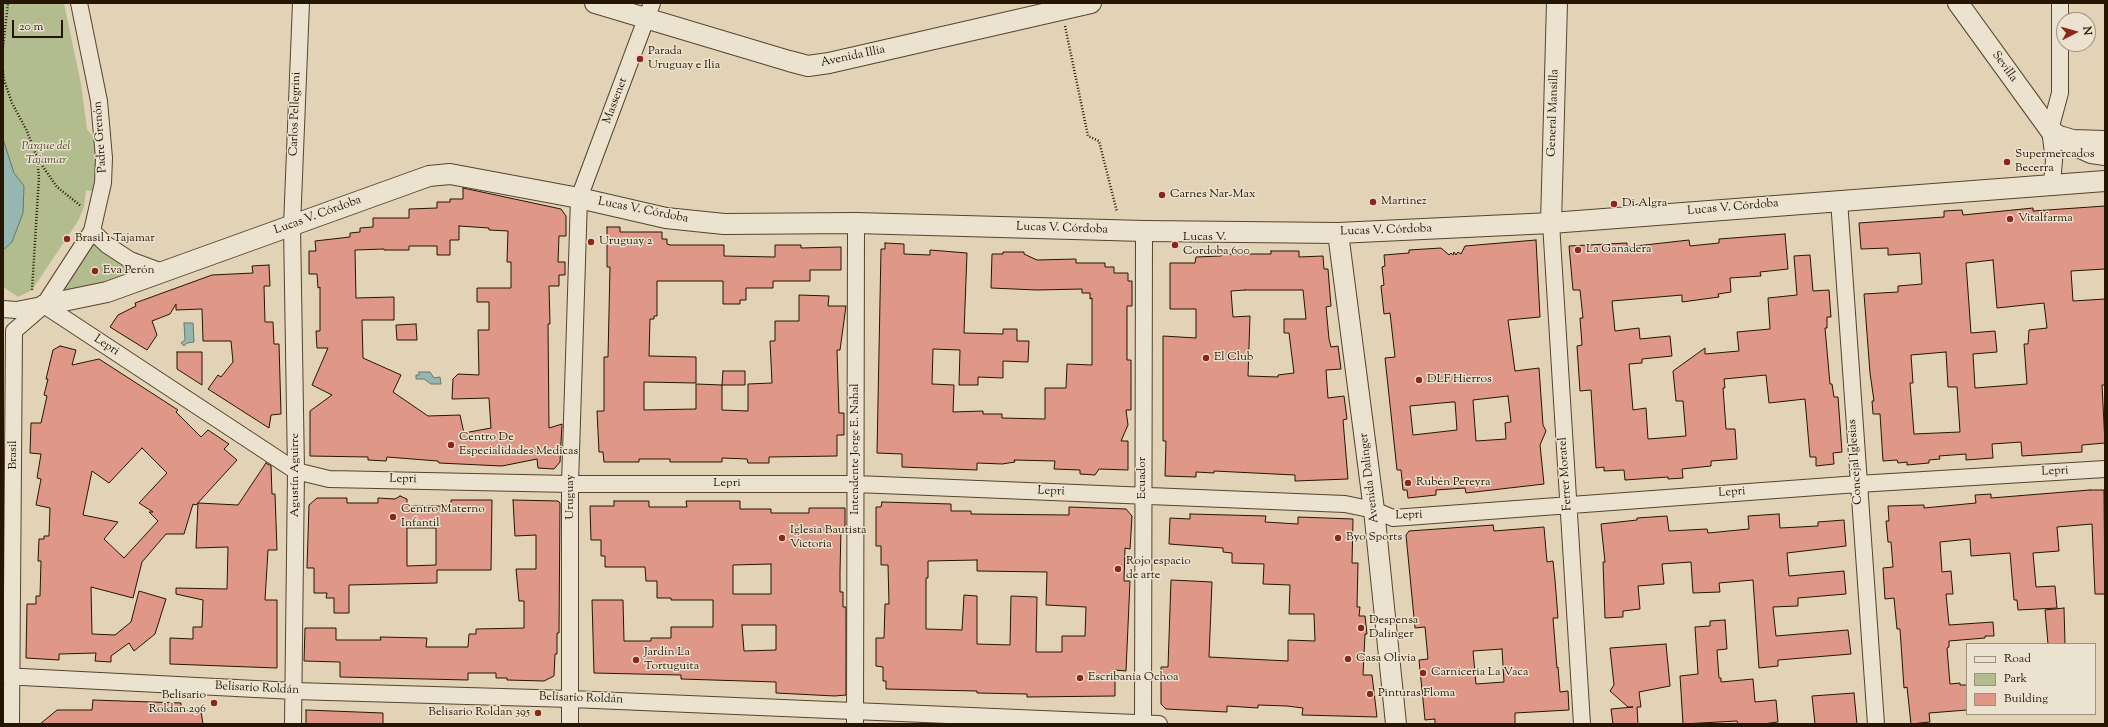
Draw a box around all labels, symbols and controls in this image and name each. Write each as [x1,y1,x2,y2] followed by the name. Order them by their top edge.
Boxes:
[14,12,65,38] scale bar
[2056,12,2096,52] north arrow
[19,18,43,36] text: 20 m
[2079,26,2095,36] text: N
[819,43,887,71] street label: Avenida Illia
[648,45,720,73] place label: Parada Uruguay e Ilia
[1988,49,2020,85] street label: Sevilla
[635,54,645,64] marker: Parada Uruguay e Ilia
[1545,69,1563,157] street label: General Mansilla
[287,71,305,157] street label: Carlos Pellegrini
[601,76,631,126] street label: Massenet
[91,101,111,173] street label: Padre Grenón
[22,140,70,168] park label: Parque del Tajamar
[2015,148,2094,176] place label: Supermercados Becerra
[2002,157,2012,167] marker: Supermercados Becerra
[1170,188,1256,202] place label: Carnes Nar-Max
[1157,190,1167,200] marker: Carnes Nar-Max
[272,194,364,238] street label: Lucas V. Córdoba
[597,195,689,227] street label: Lucas V. Córdoba
[1381,195,1427,209] place label: Martinez
[1368,197,1378,207] marker: Martinez
[1622,197,1667,211] place label: Di-Algra
[1687,197,1779,219] street label: Lucas V. Córdoba
[1609,199,1619,209] marker: Di-Algra
[2018,212,2073,226] place label: Vitalfarma
[2005,214,2015,224] marker: Vitalfarma
[1016,220,1108,238] street label: Lucas V. Córdoba
[1340,222,1432,240] street label: Lucas V. Córdoba
[1183,231,1250,259] place label: Lucas V. Cordoba 600
[75,232,155,246] place label: Brasil 1 Tajamar
[62,234,72,244] marker: Brasil 1 Tajamar
[599,235,652,249] place label: Uruguay 2
[586,237,596,247] marker: Uruguay 2
[1170,240,1180,250] marker: Lucas V. Cordoba 600
[1586,243,1651,257] place label: La Ganadera
[1573,245,1583,255] marker: La Ganadera
[103,264,155,278] place label: Eva Perón
[90,266,100,276] marker: Eva Perón
[91,333,121,359] street label: Lepri
[1214,351,1253,365] place label: El Club
[1201,353,1211,363] marker: El Club
[1427,373,1492,387] place label: DLF Hierros
[1414,375,1424,385] marker: DLF Hierros
[849,383,863,515] street label: Intendente Jorge E. Nahal
[1846,419,1866,505] street label: Concejal Iglesias
[459,431,578,459] place label: Centro De Especialidades Medicas
[1357,432,1383,524] street label: Avenida Dalinger
[289,433,303,517] street label: Agustín Aguirre
[1556,437,1576,511] street label: Ferrer Moratel
[7,440,21,470] street label: Brasil
[446,440,456,450] marker: Centro De Especialidades Medicas
[1136,457,1150,499] street label: Ecuador
[2041,464,2069,480] street label: Lepri
[389,473,417,487] street label: Lepri
[564,474,578,520] street label: Uruguay
[1416,476,1491,490] place label: Rubén Pereyra
[713,477,741,491] street label: Lepri
[1403,478,1413,488] marker: Rubén Pereyra
[1037,484,1065,500] street label: Lepri
[1718,485,1746,501] street label: Lepri
[401,503,485,531] place label: Centro Materno Infantil
[1395,508,1423,524] street label: Lepri
[388,512,398,522] marker: Centro Materno Infantil
[790,524,867,552] place label: Iglesia Bautista Victoria
[1346,531,1402,545] place label: Byo Sports
[777,533,787,543] marker: Iglesia Bautista Victoria
[1333,533,1343,543] marker: Byo Sports
[1126,555,1191,583] place label: Rojo espacio de arte
[1113,564,1123,574] marker: Rojo espacio de arte
[1369,614,1418,642] place label: Despensa Dalinger
[1356,623,1366,633] marker: Despensa Dalinger
[1966,643,2096,715] legend
[644,646,699,674] place label: Jardín La Tortuguita
[2004,650,2031,668] text: Road
[1356,652,1416,666] place label: Casa Olivia
[1343,654,1353,664] marker: Casa Olivia
[631,655,641,665] marker: Jardín La Tortuguita
[1431,666,1528,680] place label: Carniceria La Vaca
[1418,668,1428,678] marker: Carniceria La Vaca
[2004,670,2027,688] text: Park
[1088,671,1178,685] place label: Escribania Ochoa
[1075,673,1085,683] marker: Escribania Ochoa
[215,680,299,698] street label: Belisario Roldán
[1378,687,1455,701] place label: Pinturas Floma
[149,689,206,717] place label: Belisario Roldan 296
[1365,689,1375,699] marker: Pinturas Floma
[539,690,623,708] street label: Belisario Roldán
[2004,690,2048,708] text: Building
[209,698,219,708] marker: Belisario Roldan 296
[428,706,530,720] place label: Belisario Roldan 395
[533,708,543,718] marker: Belisario Roldan 395

